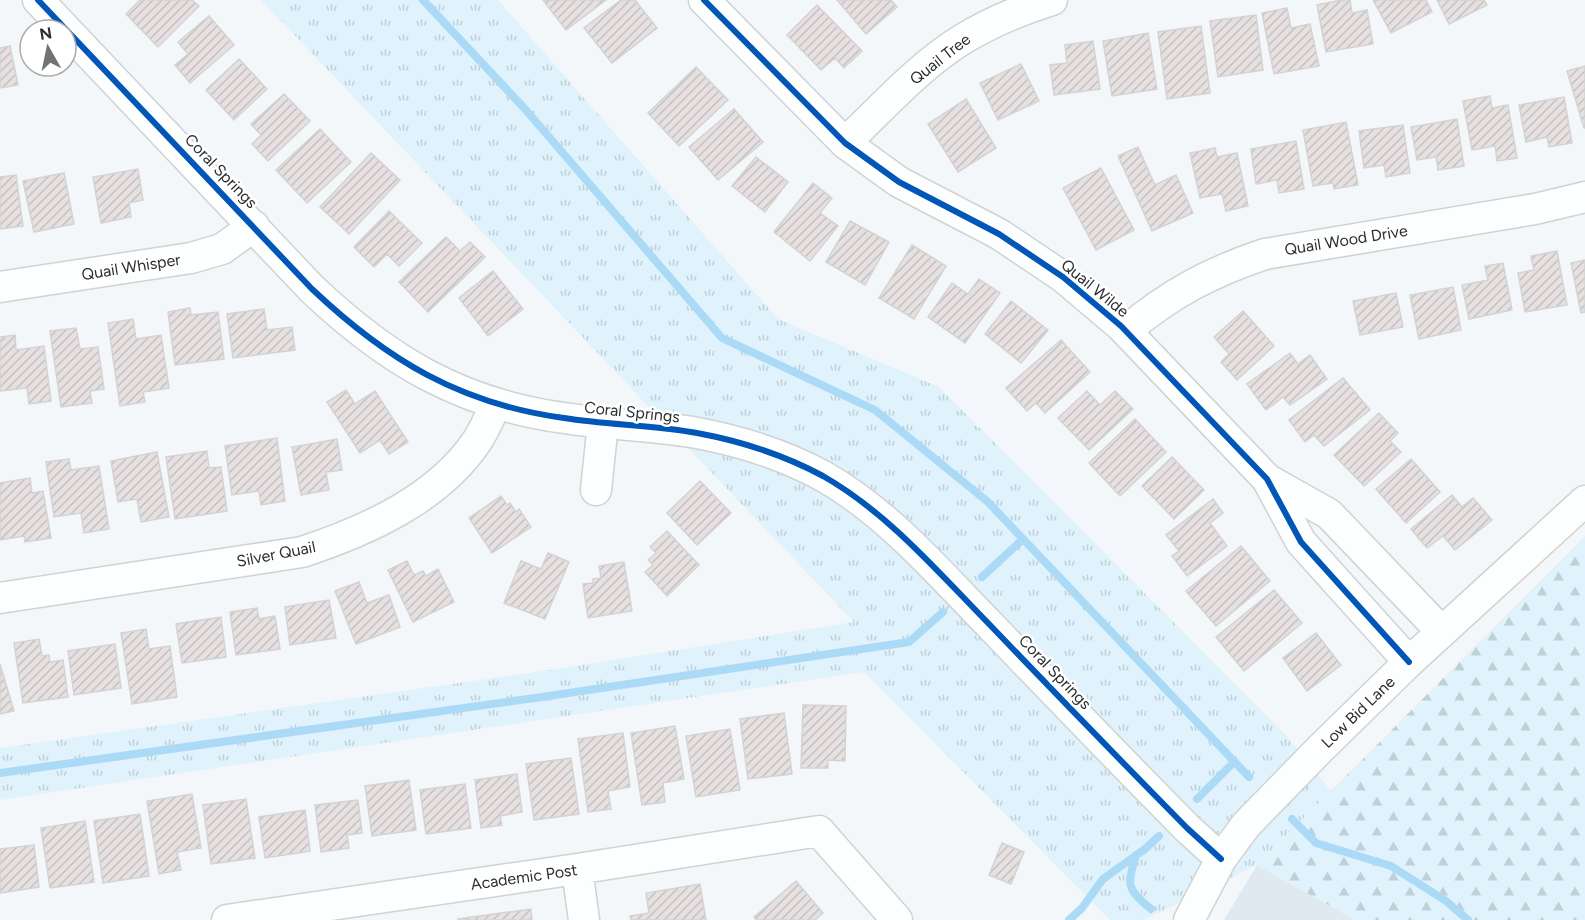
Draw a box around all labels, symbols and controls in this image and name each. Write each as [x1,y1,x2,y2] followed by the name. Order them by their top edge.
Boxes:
[18,18,78,78] north arrow
[38,23,53,44] text: N
[906,29,974,89] street label: Quail Tree
[181,130,261,212] street label: Coral Springs
[1283,221,1409,259] street label: Quail Wood Drive
[80,250,182,284] street label: Quail Whisper
[1057,255,1133,321] street label: Quail Wilde
[583,398,681,426] street label: Coral Springs
[235,537,317,571] street label: Silver Quail
[1015,631,1095,713] street label: Coral Springs
[1317,672,1399,752] street label: Low Bid Lane
[469,860,579,894] street label: Academic Post

